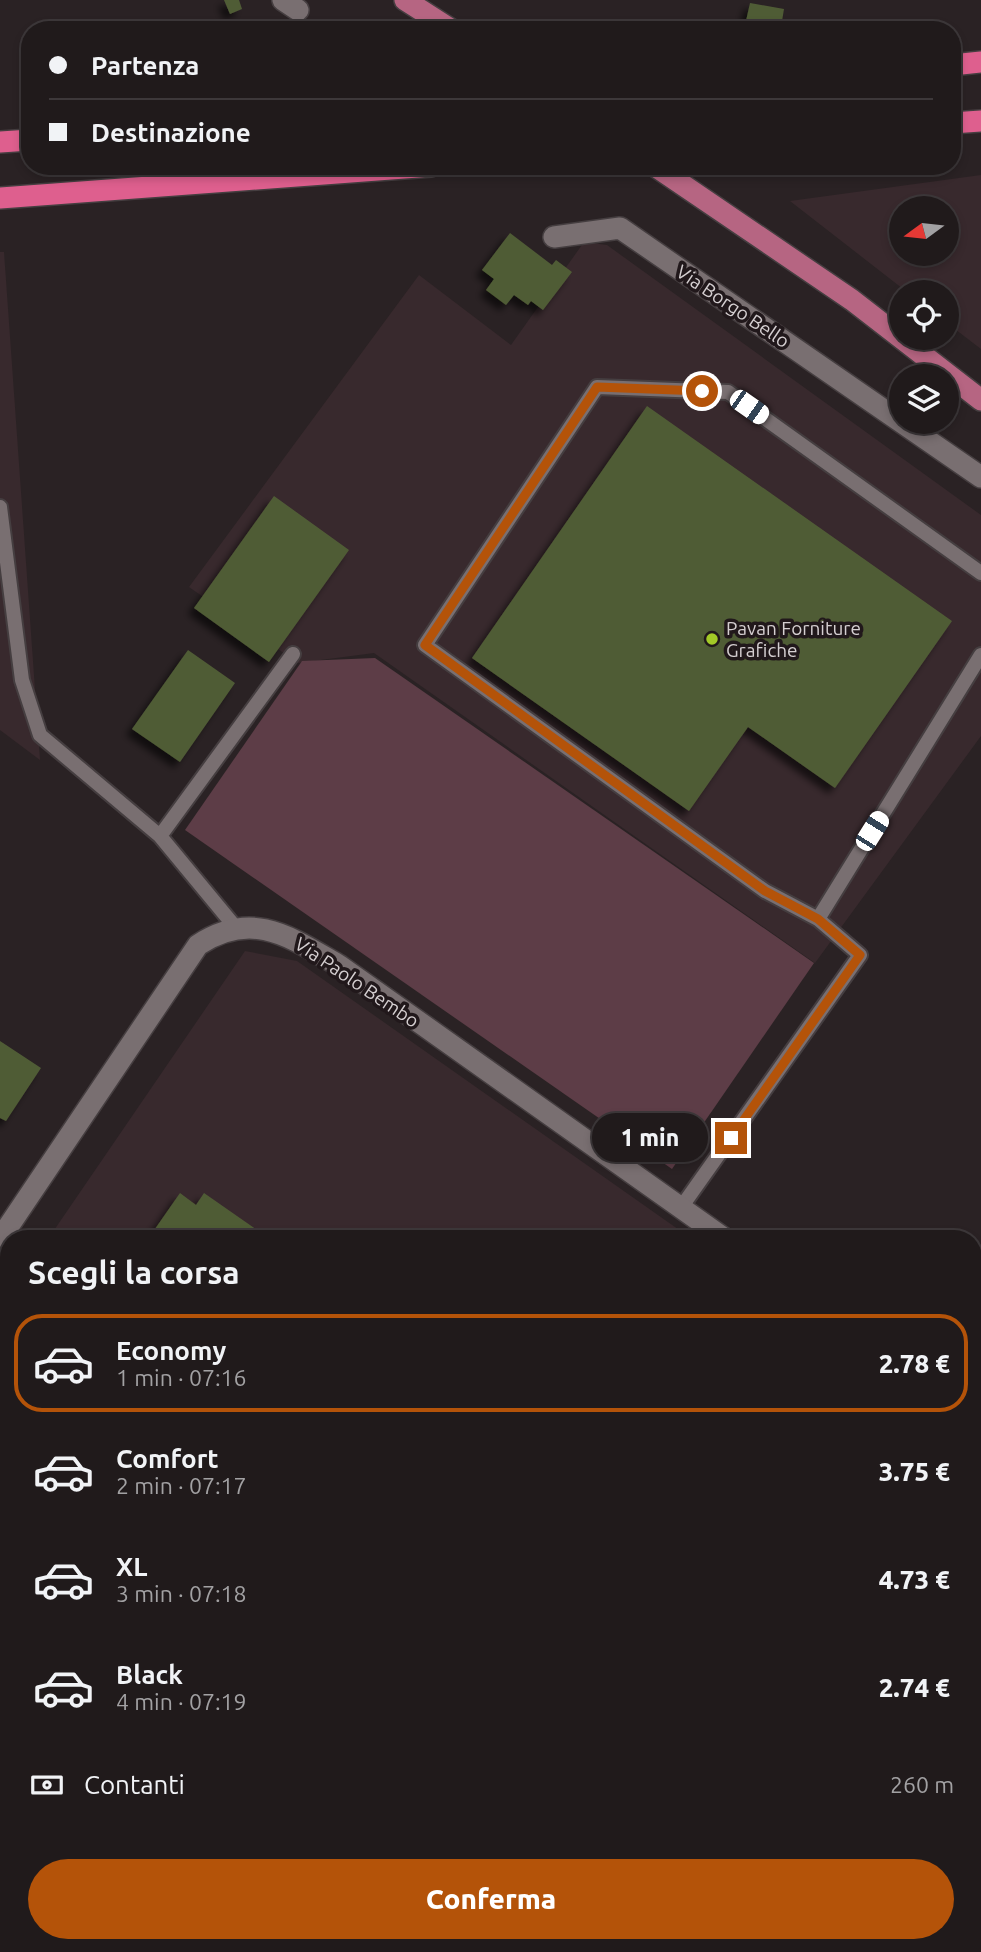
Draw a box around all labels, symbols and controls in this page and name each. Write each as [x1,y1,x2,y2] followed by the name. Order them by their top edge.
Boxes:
[91,51,199,80] text: Partenza
[91,118,251,147] text: Destinazione
[889,196,959,266] north arrow
[889,196,959,434] map controls
[672,260,794,352] street label: Via Borgo Bello
[889,280,959,350] button: locate
[889,364,959,434] button: layers
[686,375,718,407] route start
[726,386,773,428] car
[726,617,861,661] place label: Pavan Forniture Grafiche
[704,631,720,647] marker: Pavan Forniture Grafiche
[852,808,893,854] car
[291,932,423,1032] street label: Via Paolo Bembo
[591,1114,706,1162] callout: 1 min
[715,1122,747,1154] route end
[621,1125,679,1150] text: 1 min
[28,1254,240,1290] text: Scegli la corsa
[32,1332,95,1395] icon: car
[116,1336,226,1365] text: Economy
[879,1349,950,1378] text: 2.78 €
[116,1365,247,1390] text: 1 min · 07:16
[32,1440,95,1503] icon: car
[116,1444,219,1473] text: Comfort
[879,1457,950,1486] text: 3.75 €
[116,1473,247,1498] text: 2 min · 07:17
[32,1548,95,1611] icon: car
[116,1552,147,1581] text: XL
[879,1565,950,1594] text: 4.73 €
[116,1581,247,1606] text: 3 min · 07:18
[32,1656,95,1719] icon: car
[116,1660,183,1689] text: Black
[879,1673,950,1702] text: 2.74 €
[116,1689,247,1714] text: 4 min · 07:19
[28,1766,66,1804] icon: cash
[84,1770,185,1799] text: Contanti
[890,1772,954,1797] text: 260 m
[28,1859,954,1939] button: Conferma

